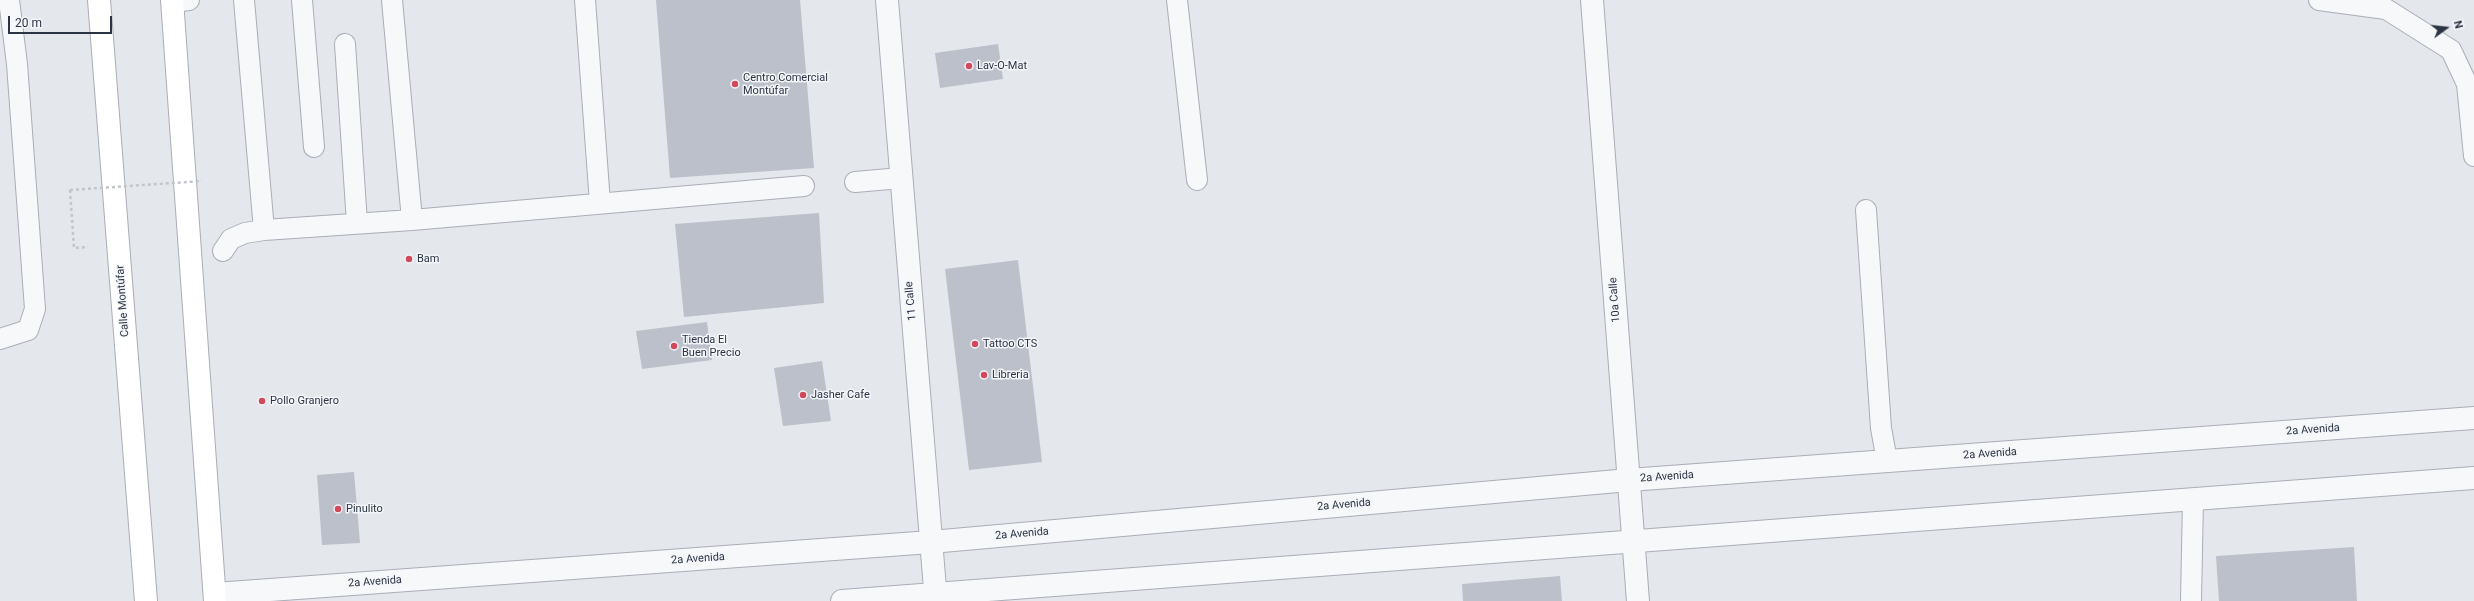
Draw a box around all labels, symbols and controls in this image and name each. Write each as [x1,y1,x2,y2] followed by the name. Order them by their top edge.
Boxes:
[10,8,114,34] scale bar
[2426,8,2466,48] north arrow
[15,16,42,30] text: 20 m
[2451,19,2465,30] text: N
[977,59,1027,73] place label: Lav-O-Mat
[964,61,974,71] marker: Lav-O-Mat
[743,71,828,97] place label: Centro Comercial Montúfar
[730,79,740,89] marker: Centro Comercial Montúfar
[417,252,439,266] place label: Bam
[404,254,414,264] marker: Bam
[114,265,132,337] street label: Calle Montúfar
[1607,277,1623,323] street label: 10a Calle
[903,281,919,321] street label: 11 Calle
[682,333,741,359] place label: Tienda El Buen Precio
[983,337,1037,351] place label: Tattoo CTS
[970,339,980,349] marker: Tattoo CTS
[669,341,679,351] marker: Tienda El Buen Precio
[992,368,1029,382] place label: Libreria
[979,370,989,380] marker: Libreria
[811,388,870,402] place label: Jasher Cafe
[798,390,808,400] marker: Jasher Cafe
[270,394,339,408] place label: Pollo Granjero
[257,396,267,406] marker: Pollo Granjero
[2286,422,2340,438] street label: 2a Avenida
[1963,446,2017,462] street label: 2a Avenida
[1640,469,1694,485] street label: 2a Avenida
[1317,496,1371,514] street label: 2a Avenida
[346,502,383,516] place label: Pinulito
[333,504,343,514] marker: Pinulito
[995,525,1049,543] street label: 2a Avenida
[671,551,725,567] street label: 2a Avenida
[348,574,402,590] street label: 2a Avenida

